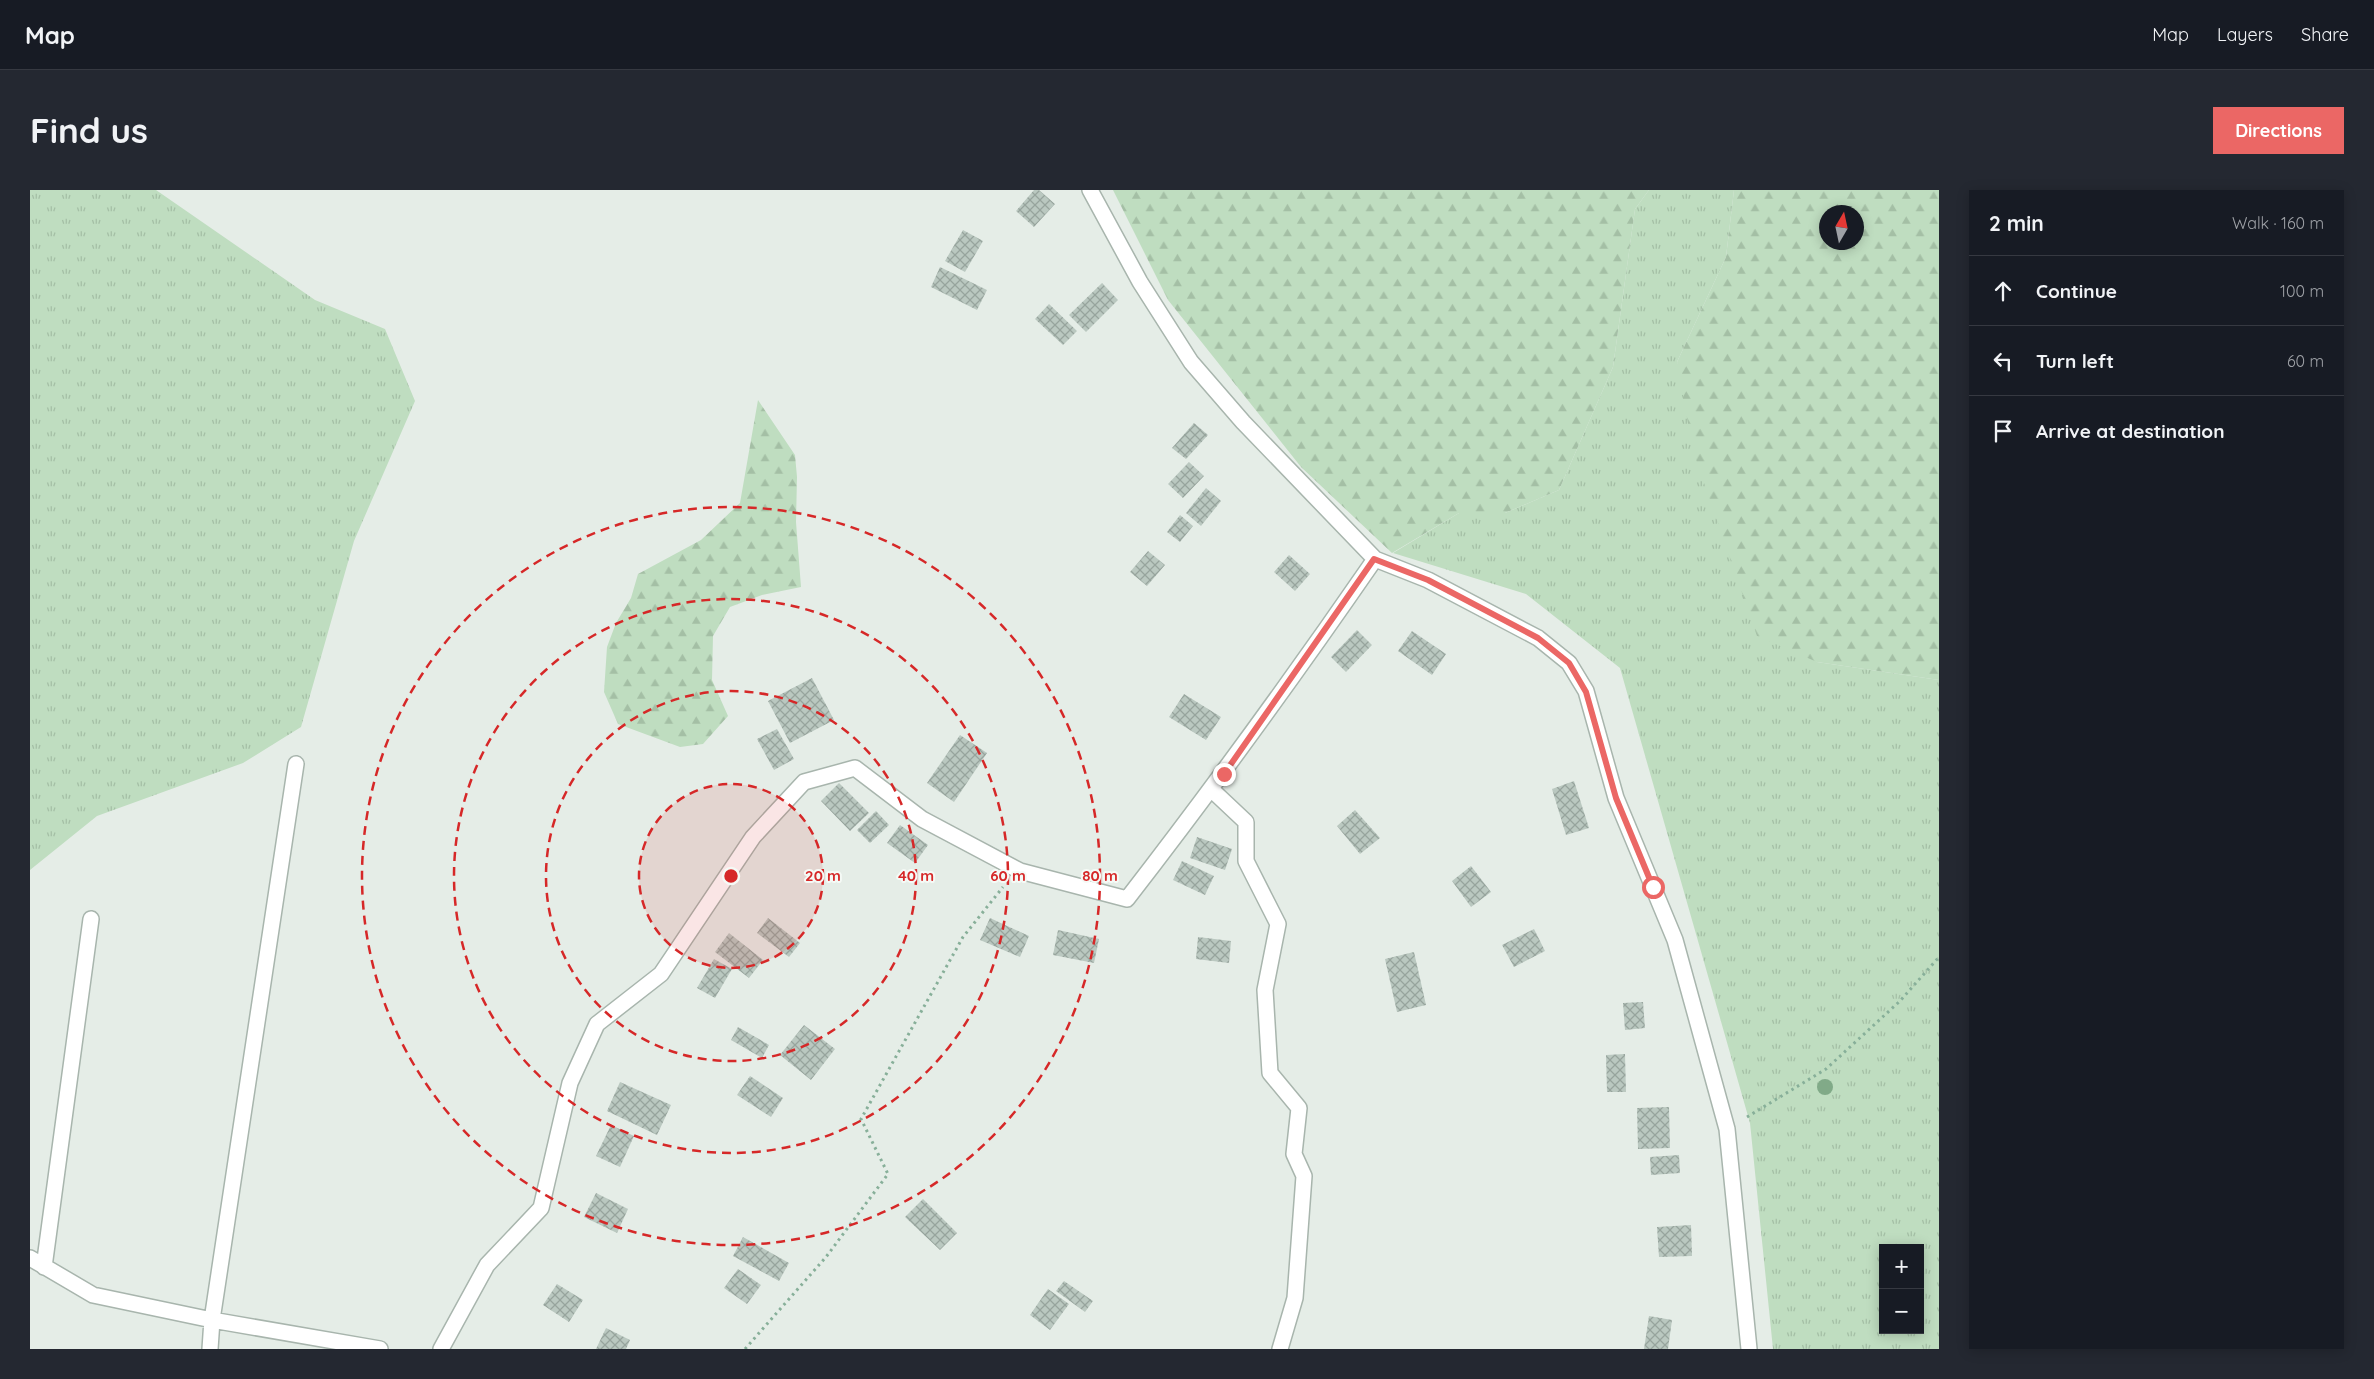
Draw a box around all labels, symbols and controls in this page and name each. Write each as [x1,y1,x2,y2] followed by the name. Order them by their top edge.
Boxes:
[25,20,75,50] text: Map
[2152,23,2189,46] text: Map
[2217,23,2273,46] text: Layers
[2301,23,2349,46] text: Share
[2213,107,2344,154] button: Directions
[30,108,148,152] text: Find us
[1819,205,1864,250] north arrow
[1989,210,2044,236] text: 2 min
[2232,213,2324,233] text: Walk · 160 m
[1989,277,2017,305] icon: ahead
[2036,279,2117,303] text: Continue
[2280,281,2324,301] text: 100 m
[1989,347,2017,375] icon: left
[2036,349,2114,373] text: Turn left
[2287,351,2324,371] text: 60 m
[1989,417,2017,445] icon: arrive
[2036,419,2225,443] text: Arrive at destination
[1213,763,1236,786] route end
[805,866,841,885] text: 20 m
[898,866,934,885] text: 40 m
[990,866,1026,885] text: 60 m
[1082,866,1118,885] text: 80 m
[722,867,740,885] centre of rings
[1642,876,1665,899] route start
[1879,1244,1924,1334] map controls
[1879,1244,1924,1289] button: +
[1879,1289,1924,1334] button: −

